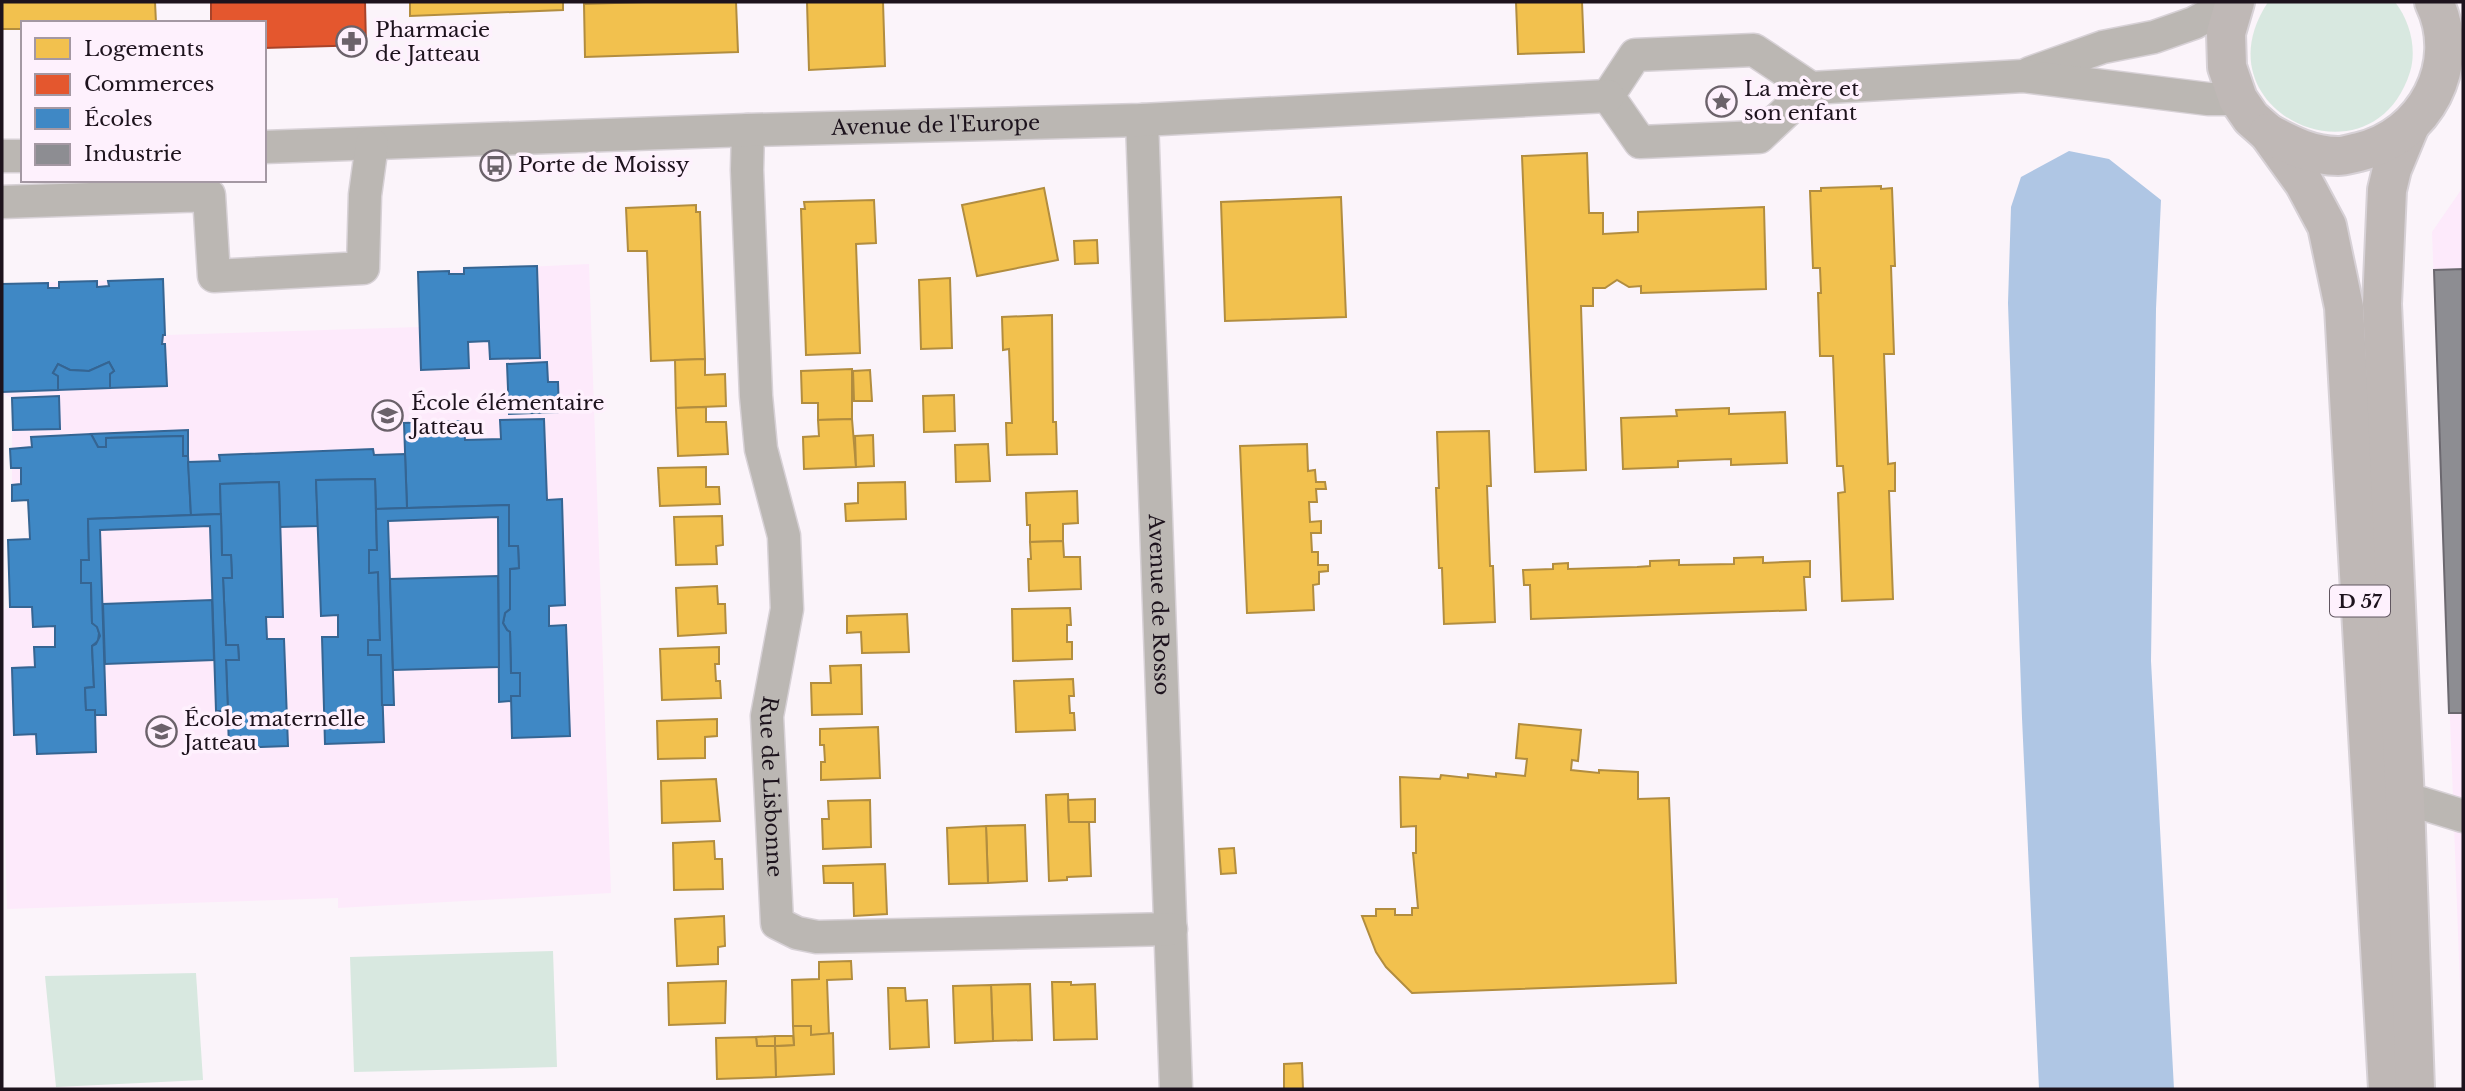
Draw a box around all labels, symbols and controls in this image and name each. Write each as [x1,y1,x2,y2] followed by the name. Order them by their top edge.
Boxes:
[375,17,490,67] place label: Pharmacie de Jatteau
[21,21,266,182] legend
[335,25,369,59] pharmacy icon: Pharmacie de Jatteau
[84,36,204,62] text: Logements
[84,71,214,97] text: Commerces
[1744,76,1859,126] place label: La mère et son enfant
[1704,84,1738,118] place icon: La mère et son enfant
[84,106,153,132] text: Écoles
[830,110,1040,141] street label: Avenue de l'Europe
[84,141,182,167] text: Industrie
[478,148,512,182] bus stop icon: Porte de Moissy
[518,152,690,178] place label: Porte de Moissy
[408,390,605,440] place label: École élémentaire Jatteau
[371,398,405,432] school or university icon: École élémentaire Jatteau
[1143,513,1175,696] street label: Avenue de Rosso
[2330,586,2390,616] road number: D 57
[754,694,788,878] street label: Rue de Lisbonne
[181,706,365,756] place label: École maternelle Jatteau
[144,714,178,748] school or university icon: École maternelle Jatteau

